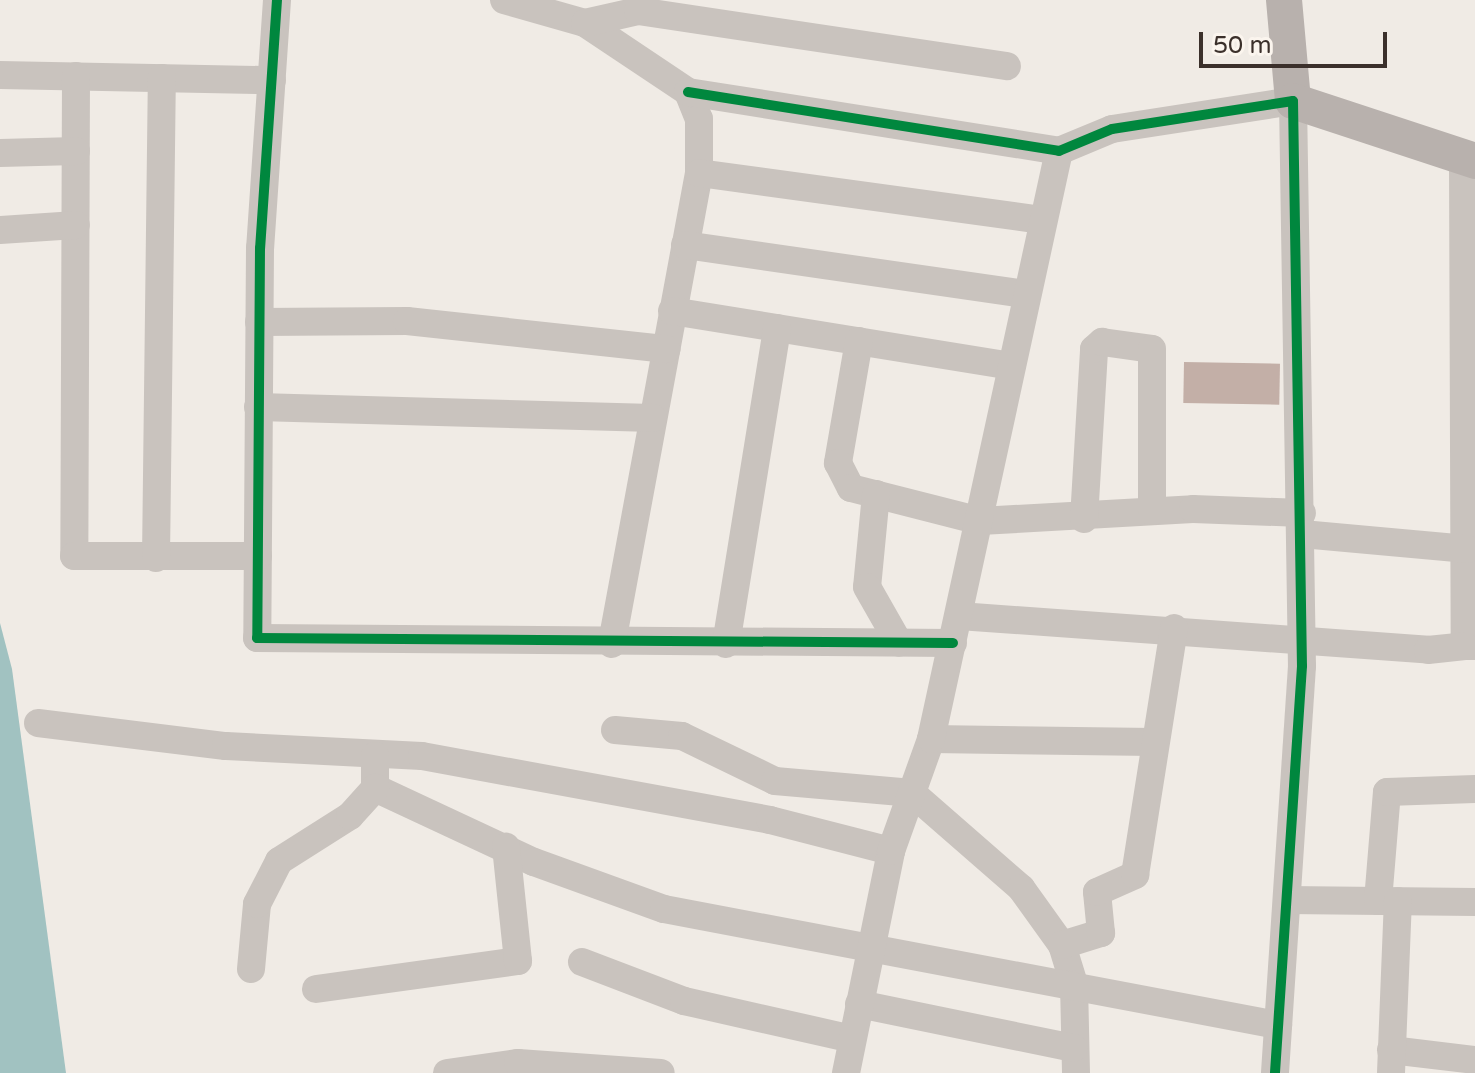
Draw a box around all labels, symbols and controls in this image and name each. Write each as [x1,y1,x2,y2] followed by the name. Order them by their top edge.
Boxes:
[1203,16,1391,66] scale bar
[1213,31,1271,60] text: 50 m

